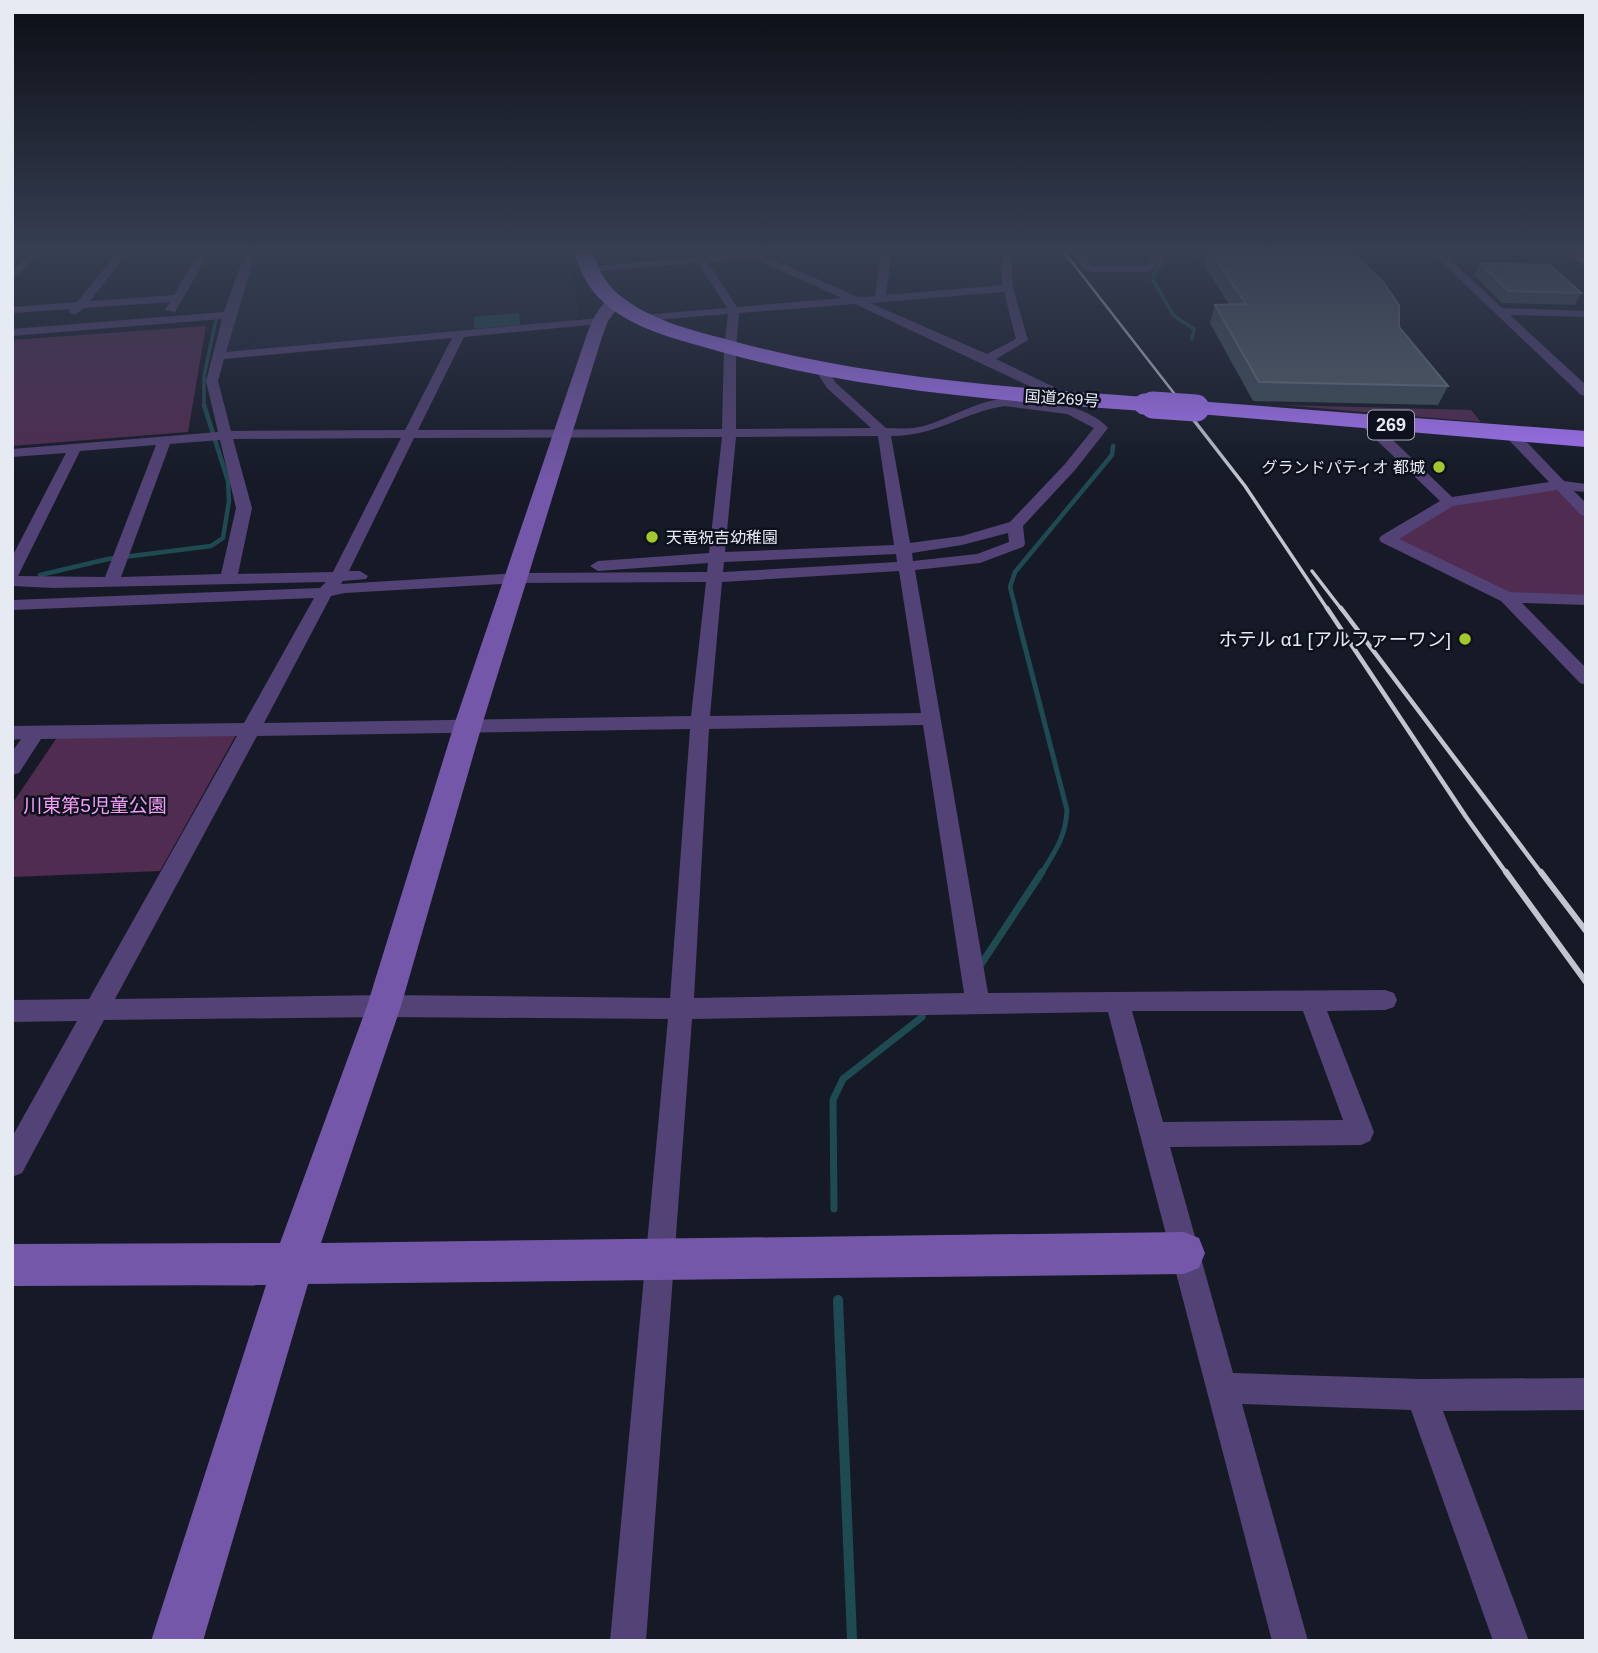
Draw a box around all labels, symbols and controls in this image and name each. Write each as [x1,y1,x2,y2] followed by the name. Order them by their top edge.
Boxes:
[1024,387,1100,410] street label: 国道269号
[1368,410,1414,440] road number: 269
[1262,459,1425,476] place label: グランドパティオ 都城
[1431,459,1447,475] marker: グランドパティオ 都城
[644,529,660,545] marker: 天竜祝吉幼稚園
[666,529,778,546] place label: 天竜祝吉幼稚園
[1219,629,1451,650] place label: ホテル α1 [アルファーワン]
[1457,631,1473,647] marker: ホテル α1 [アルファーワン]
[23,795,167,816] park label: 川東第5児童公園

